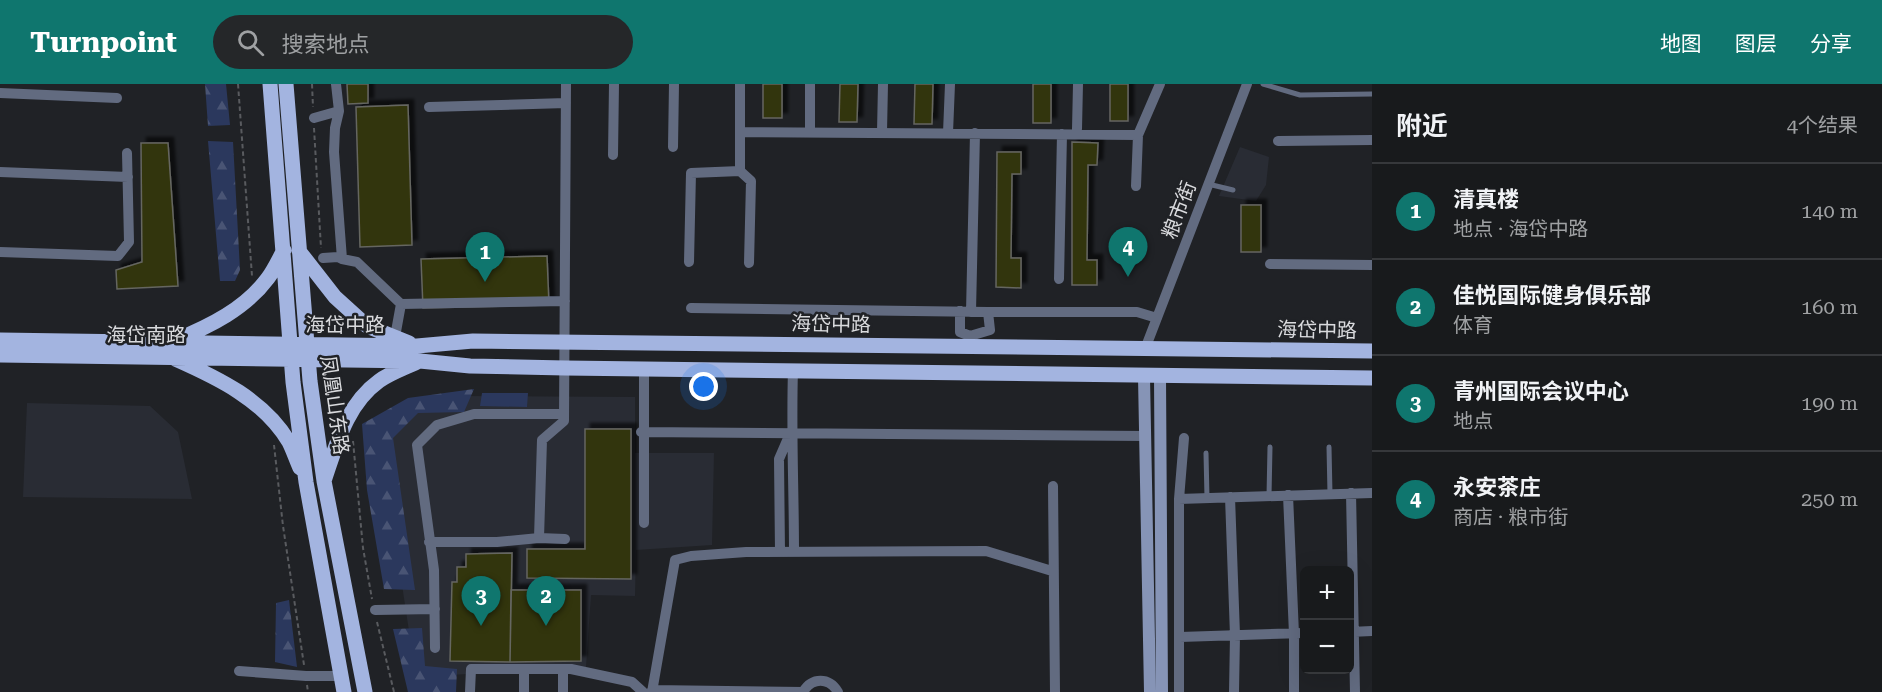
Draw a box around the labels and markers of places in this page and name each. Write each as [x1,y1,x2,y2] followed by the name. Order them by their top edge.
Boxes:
[1108,228,1148,277] pin: 4
[466,232,504,282] pin: 1
[462,576,500,626] pin: 3
[526,576,566,626] pin: 2

